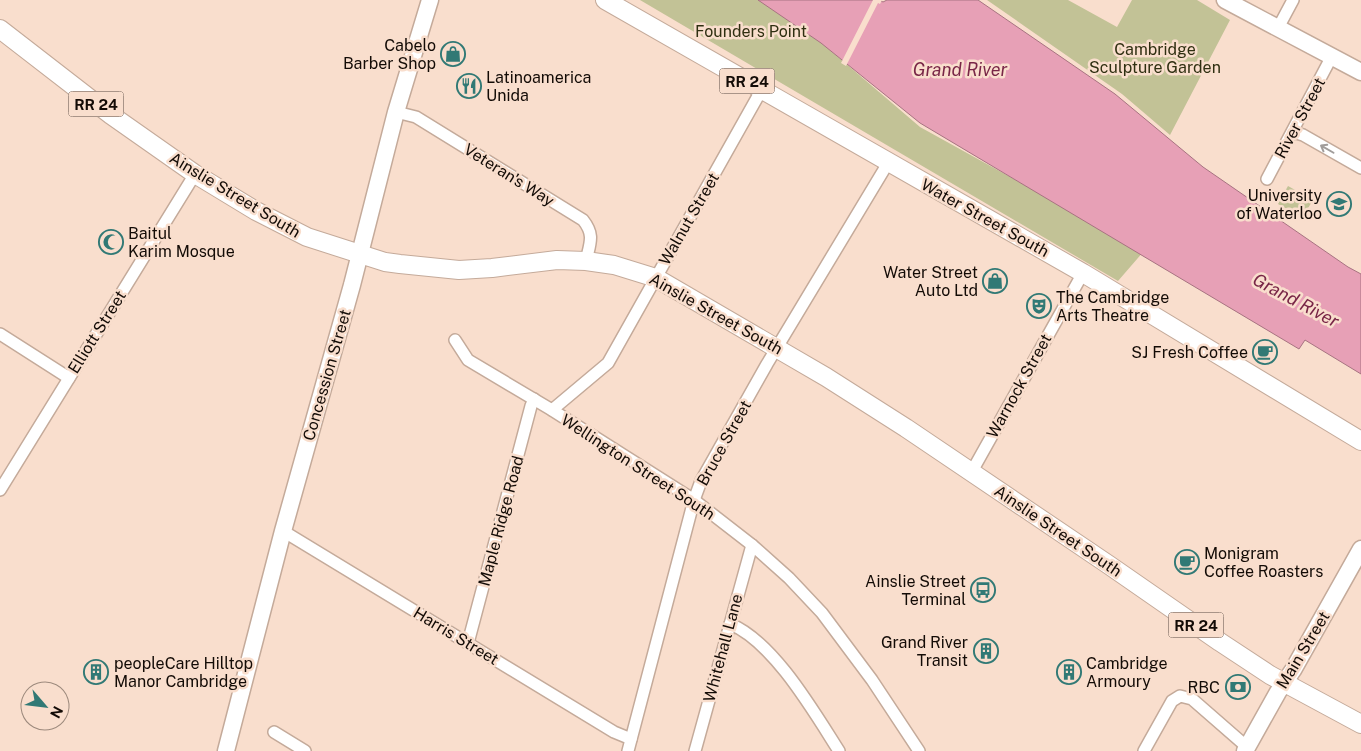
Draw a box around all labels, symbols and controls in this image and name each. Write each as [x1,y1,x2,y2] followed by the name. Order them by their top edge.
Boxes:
[695,22,807,41] park label: Founders Point
[343,36,436,73] place label: Cabelo Barber Shop
[1089,40,1221,77] park label: Cambridge Sculpture Garden
[440,41,466,67] shop icon: Cabelo Barber Shop
[913,59,1008,80] water label: Grand River
[486,68,591,105] place label: Latinoamerica Unida
[720,68,774,94] road number: RR 24
[456,73,482,99] restaurant icon: Latinoamerica Unida
[1271,74,1329,162] street label: River Street
[68,92,124,116] road number: RR 24
[460,140,558,211] street label: Veteran's Way
[1321,143,1335,153] one-way arrow
[166,148,304,242] street label: Ainslie Street South
[655,169,723,269] street label: Walnut Street
[918,175,1052,261] street label: Water Street South
[1236,186,1322,223] place label: University of Waterloo
[1326,191,1352,217] school or university icon: University of Waterloo
[128,224,235,261] place label: Baitul Karim Mosque
[98,229,124,255] mosque icon: Baitul Karim Mosque
[883,263,978,300] place label: Water Street Auto Ltd
[982,268,1008,294] shop icon: Water Street Auto Ltd
[646,269,786,359] street label: Ainslie Street South
[1249,269,1343,332] water label: Grand River
[64,287,130,377] street label: Elliott Street
[1056,288,1169,325] place label: The Cambridge Arts Theatre
[1026,293,1052,319] theatre icon: The Cambridge Arts Theatre
[299,307,355,443] street label: Concession Street
[983,331,1055,441] street label: Warnock Street
[1252,339,1278,365] cafe icon: SJ Fresh Coffee
[1131,343,1248,362] place label: SJ Fresh Coffee
[693,397,755,489] street label: Bruce Street
[558,410,718,524] street label: Wellington Street South
[474,454,528,588] street label: Maple Ridge Road
[991,481,1125,581] street label: Ainslie Street South
[1204,544,1323,581] place label: Monigram Coffee Roasters
[1174,549,1200,575] cafe icon: Monigram Coffee Roasters
[865,572,966,609] place label: Ainslie Street Terminal
[970,577,996,603] bus stop icon: Ainslie Street Terminal
[699,592,747,704] street label: Whitehall Lane
[410,603,502,669] street label: Harris Street
[1272,608,1334,692] street label: Main Street
[1168,612,1224,638] road number: RR 24
[881,633,968,670] place label: Grand River Transit
[973,638,999,664] building icon: Grand River Transit
[114,654,253,691] place label: peopleCare Hilltop Manor Cambridge
[1086,654,1168,691] place label: Cambridge Armoury
[83,659,109,685] building icon: peopleCare Hilltop Manor Cambridge
[1056,659,1082,685] building icon: Cambridge Armoury
[1225,674,1251,700] bank icon: RBC
[1187,678,1220,697] place label: RBC
[20,681,70,731] north arrow
[47,704,66,721] text: N

